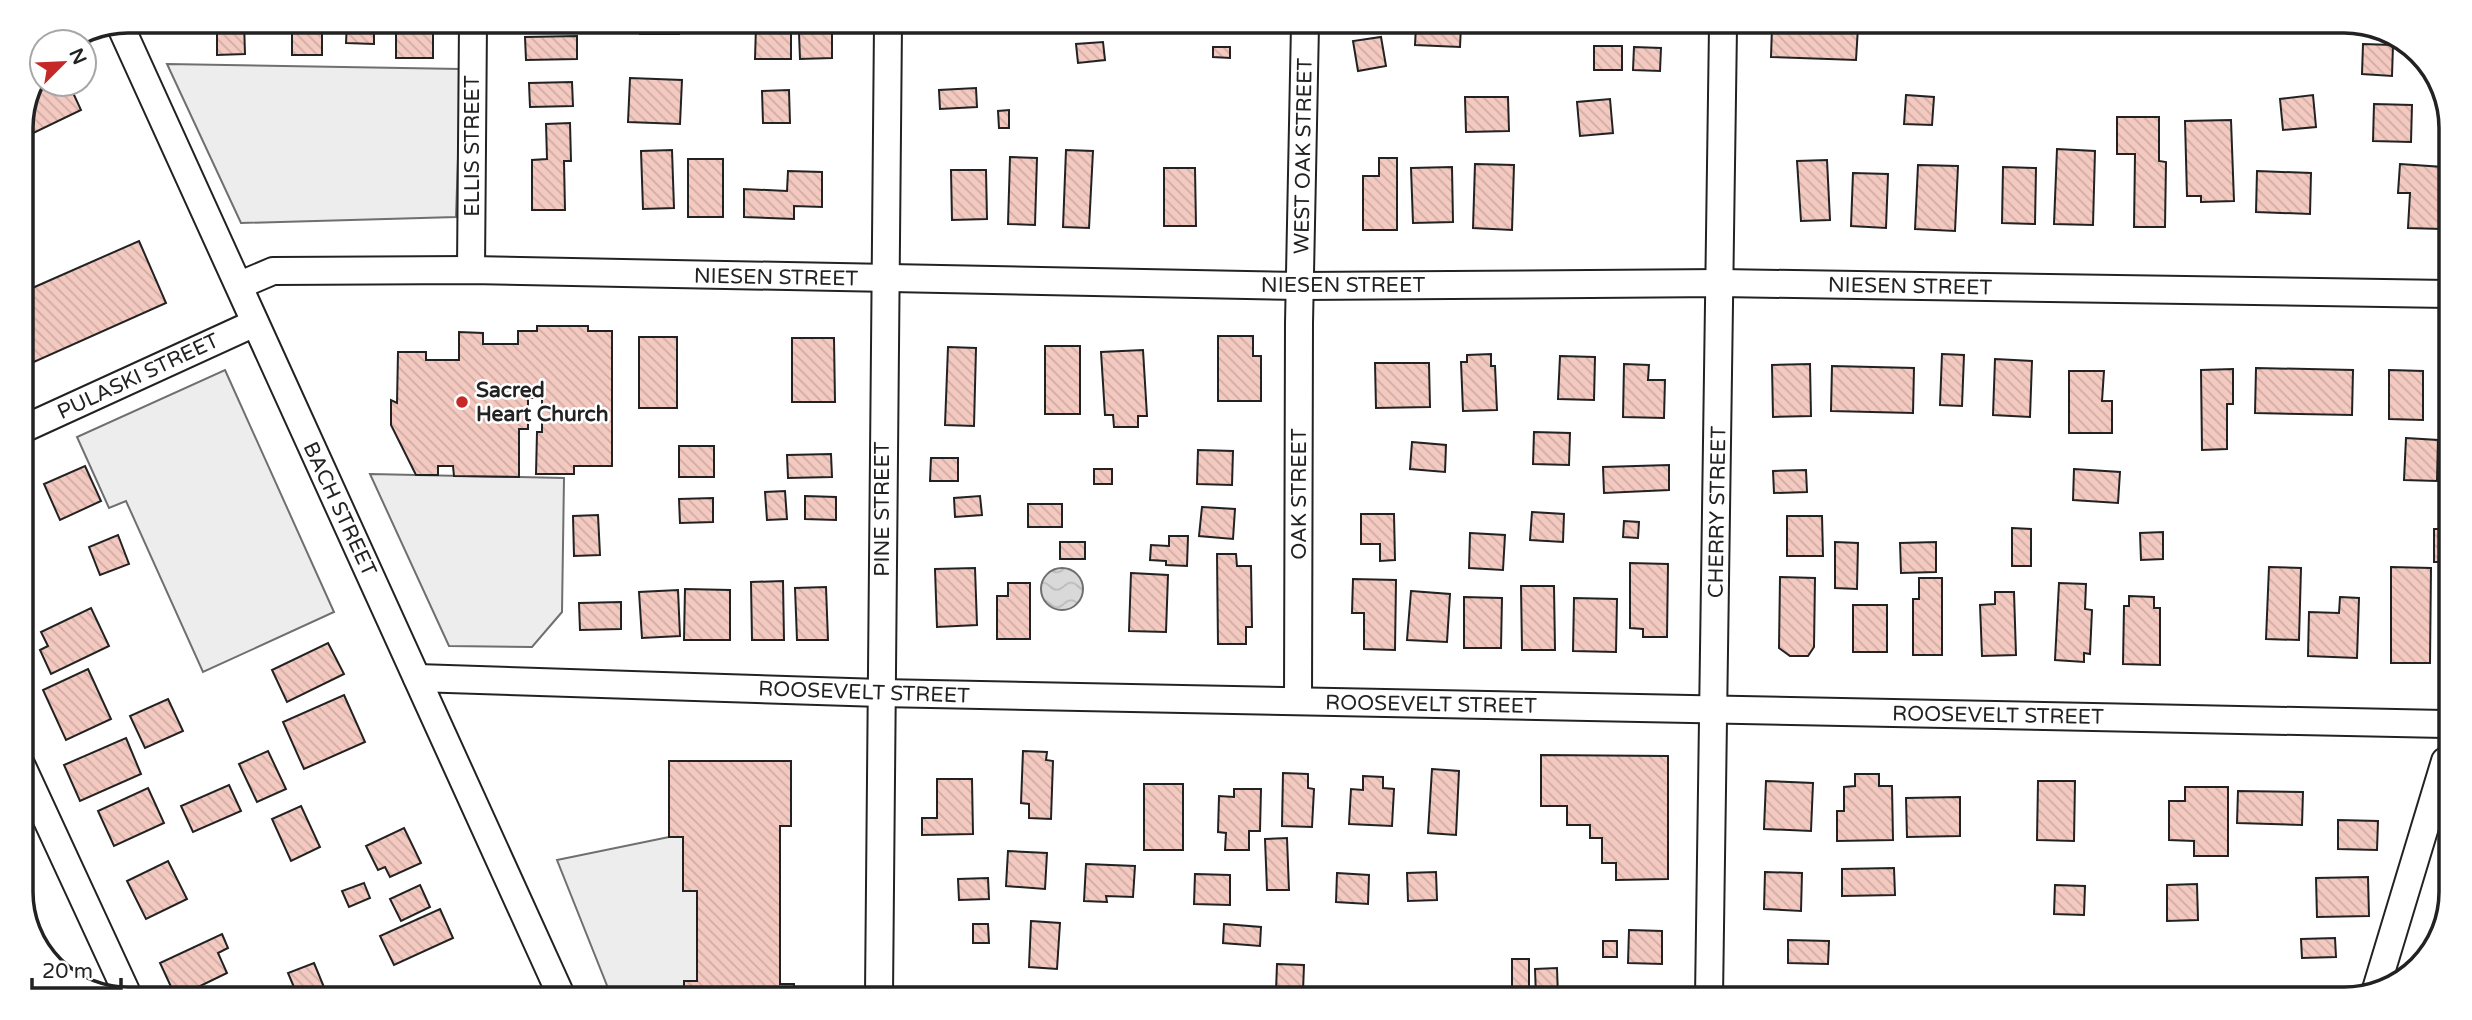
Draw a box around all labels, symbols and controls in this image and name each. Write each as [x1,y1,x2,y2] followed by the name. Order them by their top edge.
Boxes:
[28,28,98,98] north arrow
[64,45,91,68] text: N
[1289,57,1318,254] street label: WEST OAK STREET
[460,75,485,217] street label: ELLIS STREET
[694,264,859,291] street label: NIESEN STREET
[1261,273,1425,298] street label: NIESEN STREET
[1828,273,1993,300] street label: NIESEN STREET
[53,328,223,425] street label: PULASKI STREET
[476,378,609,427] place label: Sacred Heart Church
[454,394,470,410] marker: Sacred Heart Church
[1703,426,1732,598] street label: CHERRY STREET
[1287,428,1312,560] street label: OAK STREET
[298,438,382,581] street label: BACH STREET
[870,441,895,577] street label: PINE STREET
[758,676,970,709] street label: ROOSEVELT STREET
[1325,690,1537,719] street label: ROOSEVELT STREET
[1892,701,2104,730] street label: ROOSEVELT STREET
[32,946,121,990] scale bar
[42,959,93,984] text: 20 m

